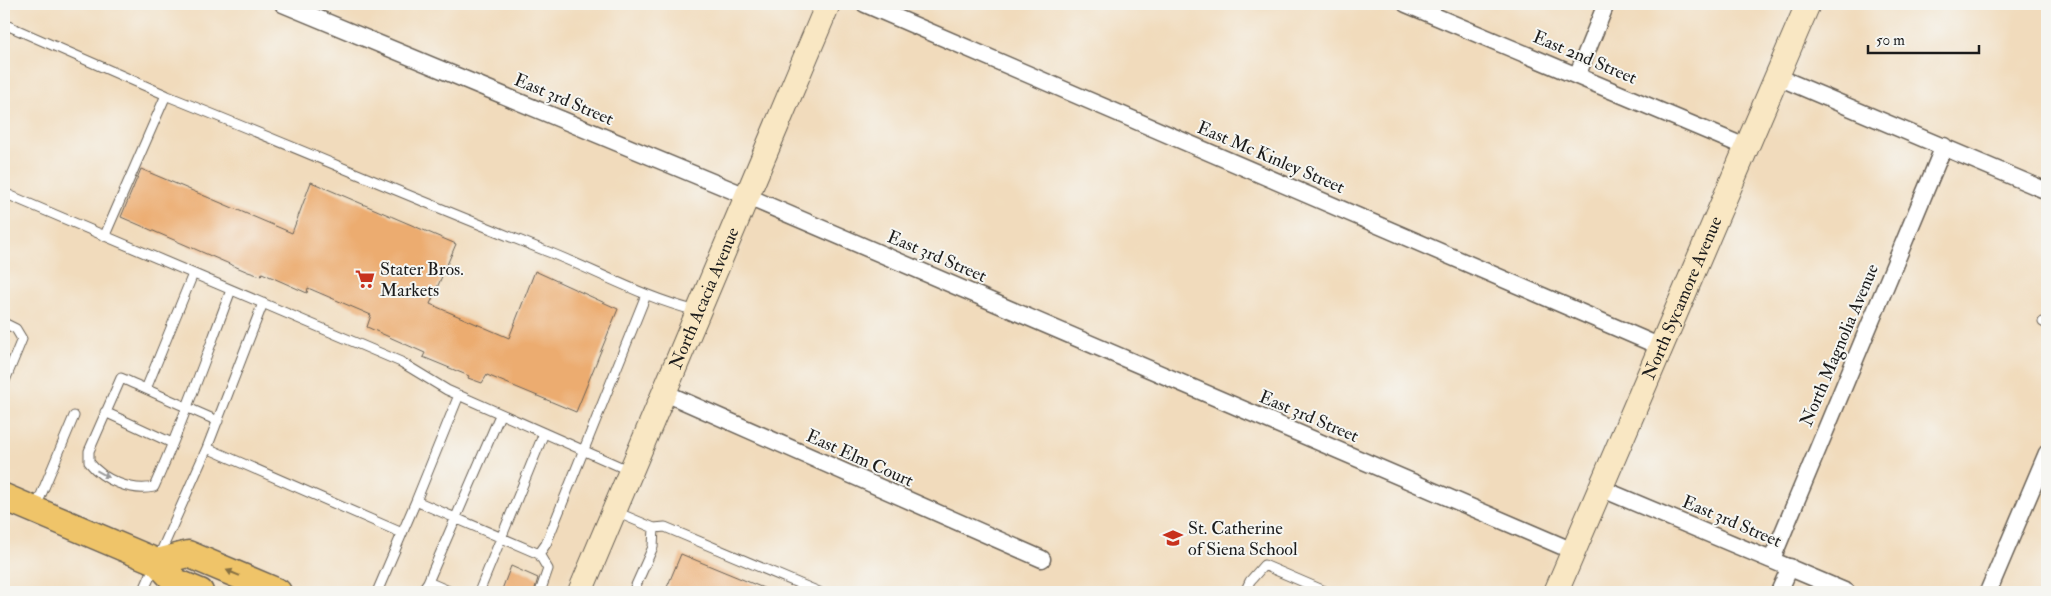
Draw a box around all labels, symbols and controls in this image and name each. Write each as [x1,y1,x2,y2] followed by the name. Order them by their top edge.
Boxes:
[1868,22,1980,54] scale bar
[1529,25,1640,90] street label: East 2nd Street
[1876,31,1905,50] text: 50 m
[511,68,617,131] street label: East 3rd Street
[1194,116,1348,199] street label: East Mc Kinley Street
[1637,213,1728,383] street label: North Sycamore Avenue
[664,223,745,373] street label: North Acacia Avenue
[884,225,990,288] street label: East 3rd Street
[380,258,464,302] place label: Stater Bros. Markets
[1795,260,1884,430] street label: North Magnolia Avenue
[354,268,376,290] supermarket icon: Stater Bros. Markets
[1256,385,1362,448] street label: East 3rd Street
[802,425,917,492] street label: East Elm Court
[95,470,110,478] one-way arrow
[1679,490,1785,553] street label: East 3rd Street
[1188,517,1298,561] place label: St. Catherine of Siena School
[1162,527,1184,549] school or university icon: St. Catherine of Siena School
[226,569,240,577] one-way arrow

